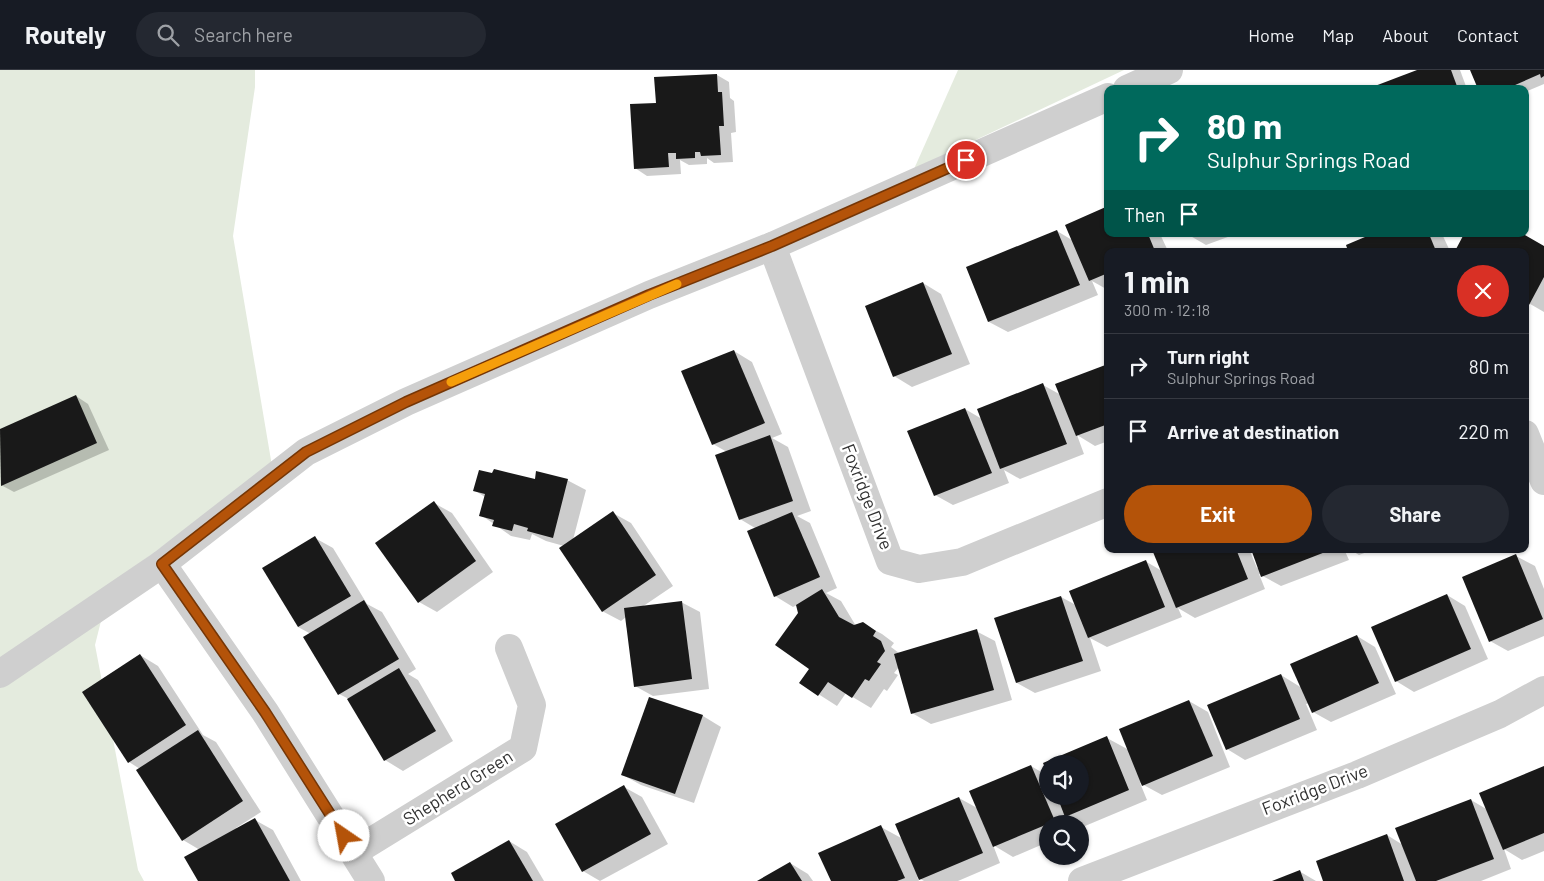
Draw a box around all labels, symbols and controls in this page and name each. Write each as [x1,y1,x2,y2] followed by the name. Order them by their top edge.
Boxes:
[136,12,486,57] search box
[25,20,106,49] text: Routely
[154,21,182,49] icon: search
[194,23,293,46] text: Search here
[1248,24,1294,46] text: Home
[1322,24,1354,46] text: Map
[1382,24,1429,46] text: About
[1457,24,1519,46] text: Contact
[1207,104,1282,146] text: 80 m
[1124,105,1189,170] icon: right
[945,139,987,181] pin
[952,146,980,174] icon: arrive
[1207,146,1411,172] text: Sulphur Springs Road
[1175,200,1203,228] icon: arrive
[1124,203,1165,226] text: Then
[1124,263,1190,299] text: 1 min
[1457,265,1509,317] button: close
[1124,300,1210,319] text: 300 m · 12:18
[1167,345,1249,368] text: Turn right
[1124,352,1152,380] icon: right
[1469,355,1509,378] text: 80 m
[1167,368,1315,387] text: Sulphur Springs Road
[1124,417,1152,445] icon: arrive
[1167,420,1339,443] text: Arrive at destination
[1458,420,1509,443] text: 220 m
[838,441,898,553] street label: Foxridge Drive
[1124,485,1312,543] button: Exit
[1322,485,1509,543] button: Share
[399,745,516,830] street label: Shepherd Green
[1039,755,1089,865] map controls
[1039,755,1089,805] button: sound
[1259,759,1371,819] street label: Foxridge Drive
[317,809,369,861] position arrow
[1039,815,1089,865] button: search

